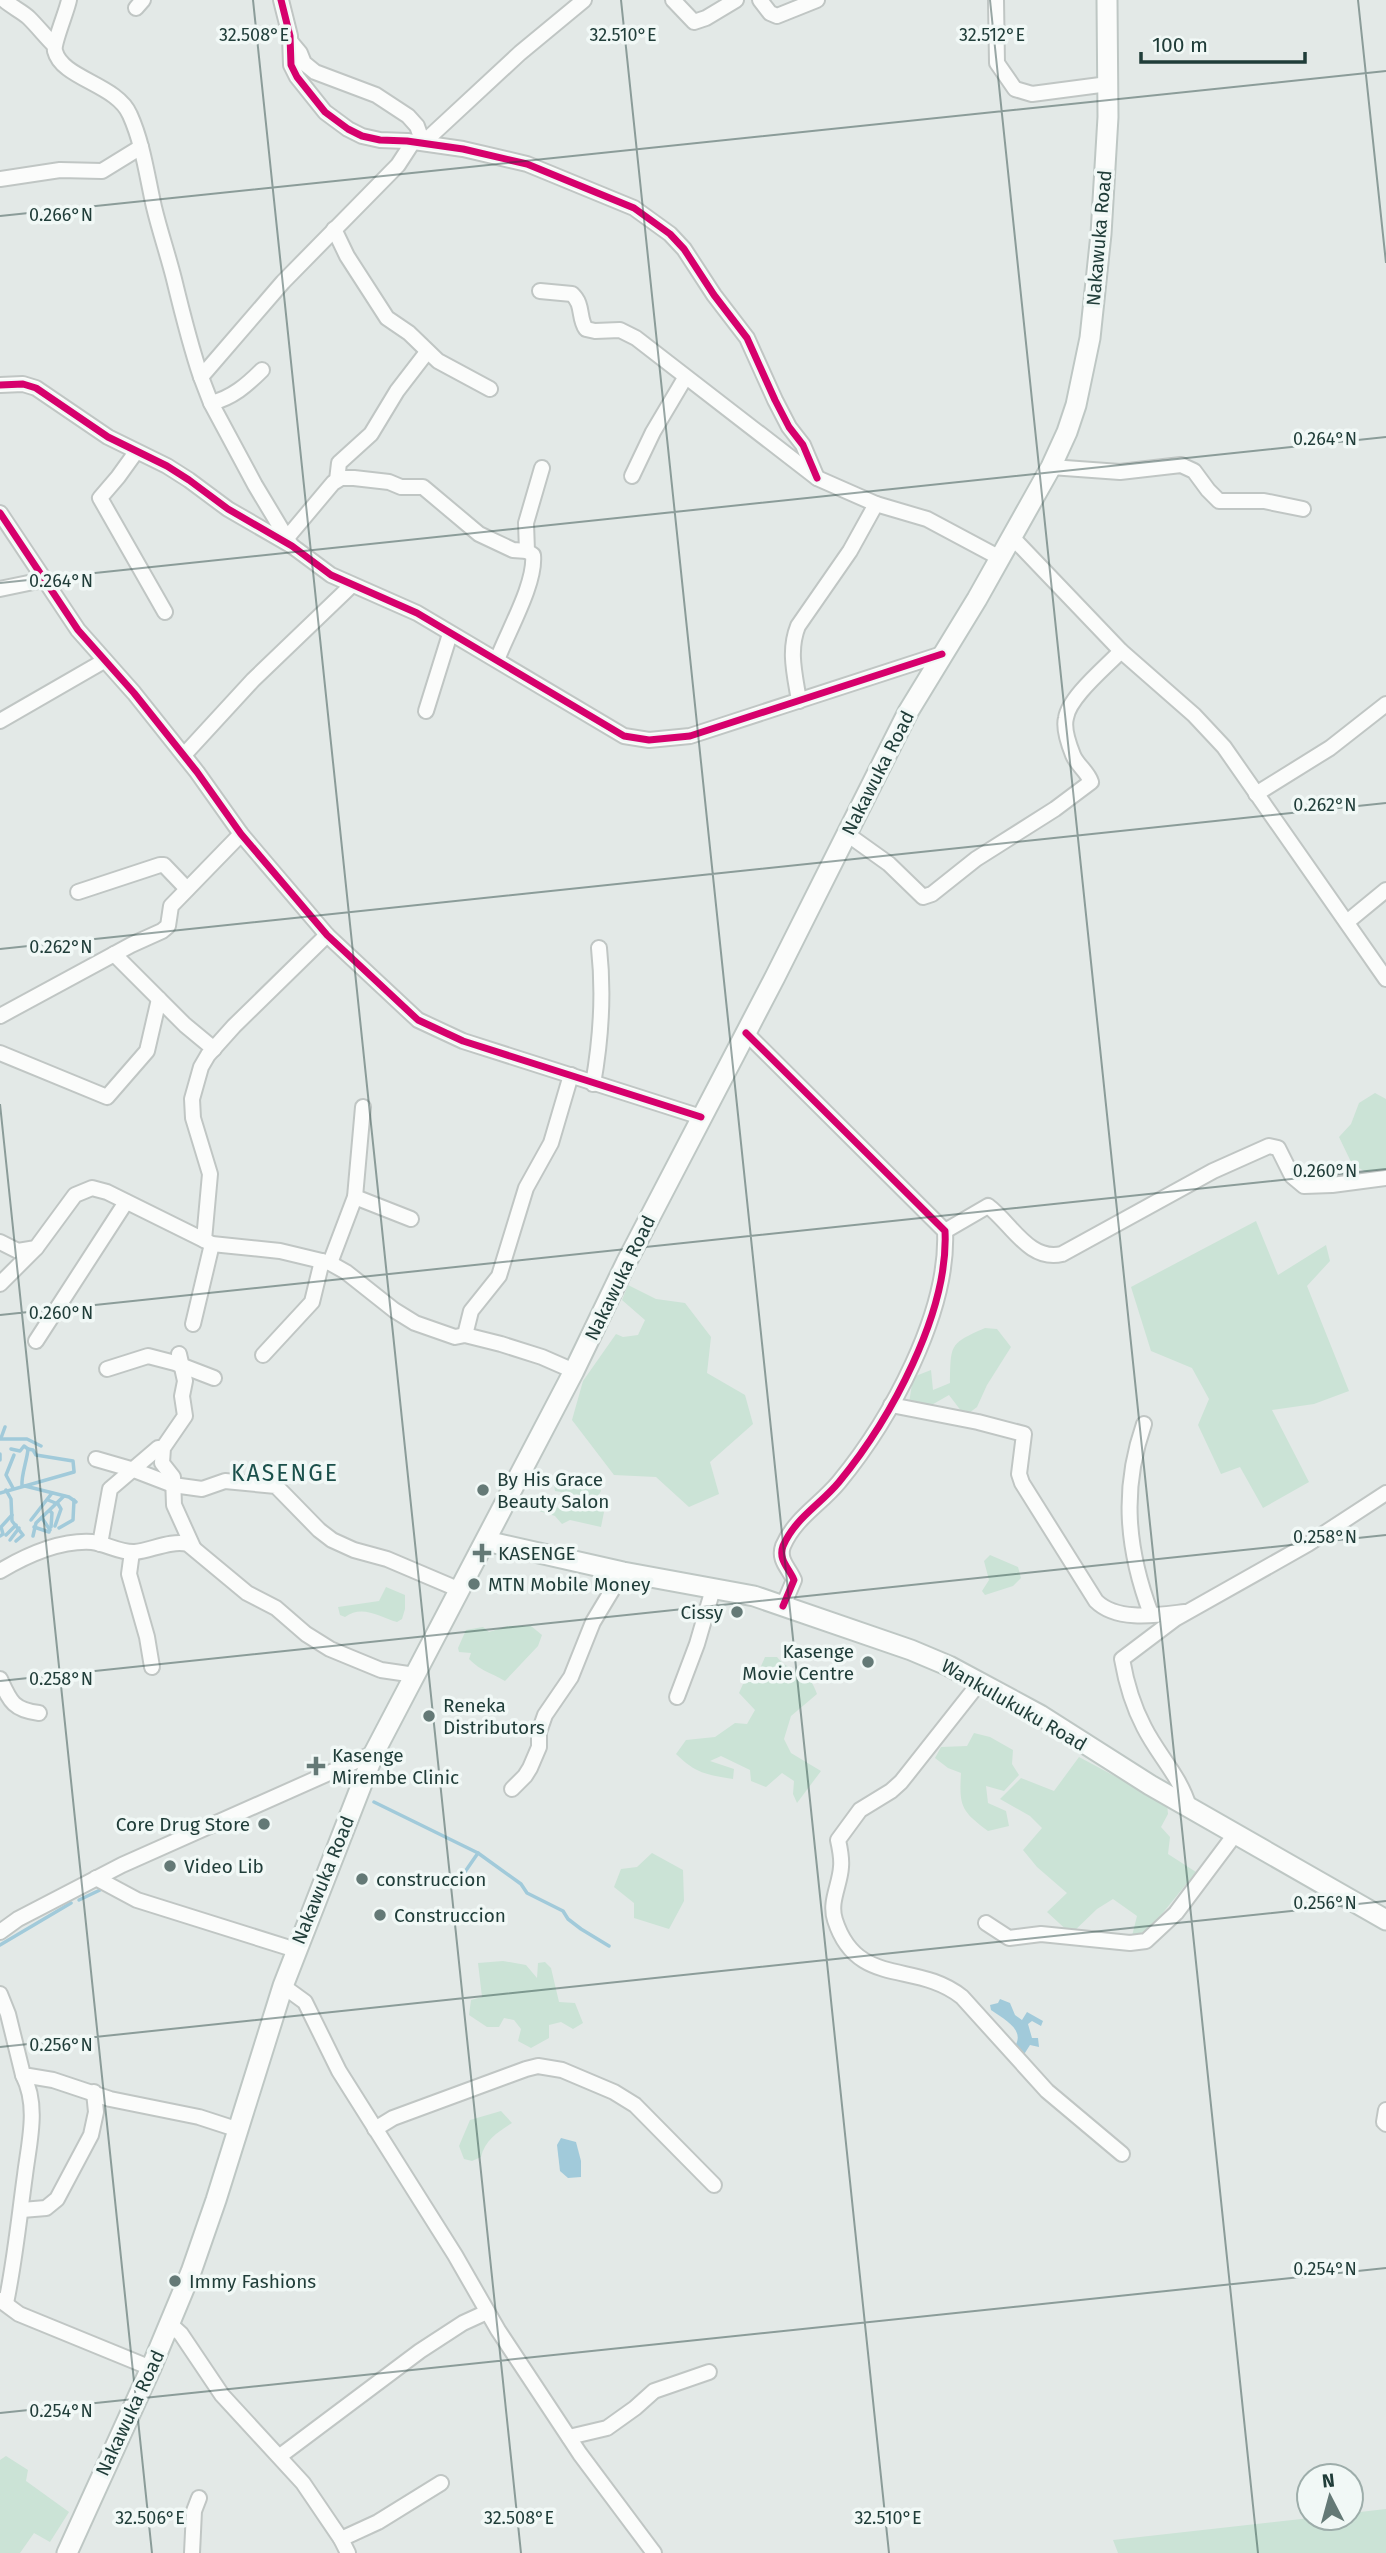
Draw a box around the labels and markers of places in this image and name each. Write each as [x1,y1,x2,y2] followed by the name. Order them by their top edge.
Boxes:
[497,1468,609,1513] place label: By His Grace Beauty Salon
[475,1482,491,1498] marker: By His Grace Beauty Salon
[498,1542,576,1565] place label: KASENGE
[472,1543,492,1563] marker: KASENGE
[488,1573,651,1596] place label: MTN Mobile Money
[466,1576,482,1592] marker: MTN Mobile Money
[680,1601,724,1624] place label: Cissy
[729,1604,745,1620] marker: Cissy
[742,1640,854,1685] place label: Kasenge Movie Centre
[860,1654,876,1670] marker: Kasenge Movie Centre
[443,1694,545,1739] place label: Reneka Distributors
[421,1708,437,1724] marker: Reneka Distributors
[332,1744,459,1789] place label: Kasenge Mirembe Clinic
[306,1756,326,1776] marker: Kasenge Mirembe Clinic
[116,1813,250,1836] place label: Core Drug Store
[256,1816,272,1832] marker: Core Drug Store
[184,1855,264,1878] place label: Video Lib
[162,1858,178,1874] marker: Video Lib
[376,1868,486,1891] place label: construccion
[354,1871,370,1887] marker: construccion
[394,1904,506,1927] place label: Construccion
[372,1907,388,1923] marker: Construccion
[189,2270,316,2293] place label: Immy Fashions
[167,2273,183,2289] marker: Immy Fashions

